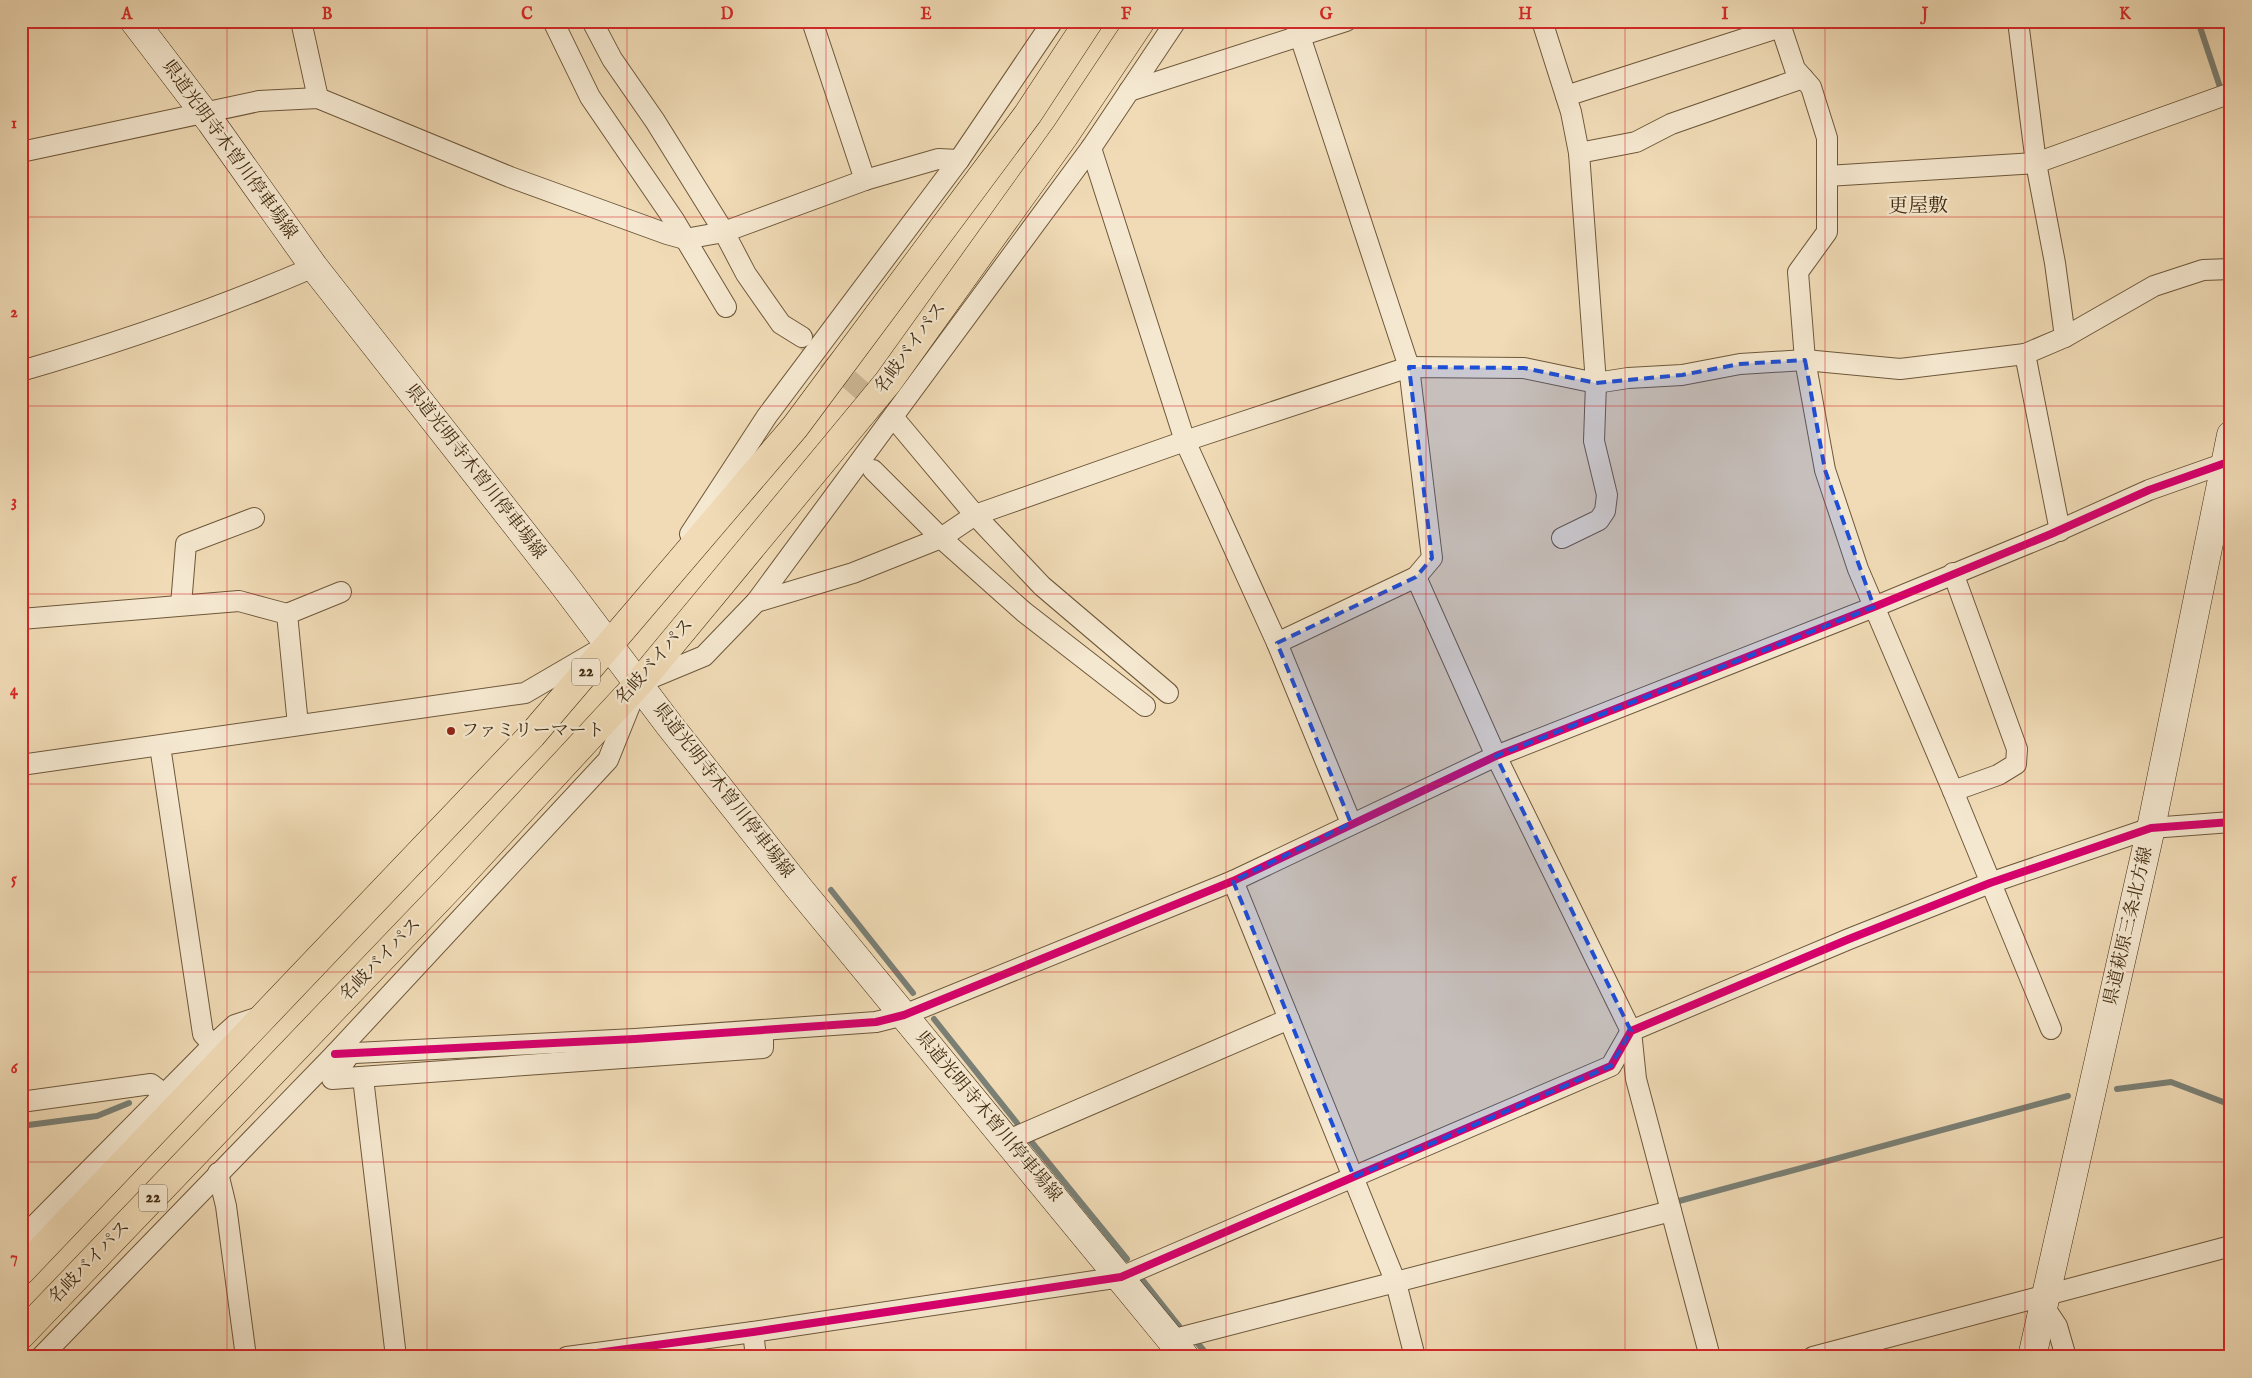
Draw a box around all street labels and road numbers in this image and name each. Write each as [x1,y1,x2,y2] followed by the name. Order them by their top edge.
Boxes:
[156,56,302,244] street label: 県道光明寺木曽川停車場線
[870,298,952,398] street label: 名岐バイパス
[399,380,551,564] street label: 県道光明寺木曽川停車場線
[611,614,699,710] street label: 名岐バイパス
[572,659,600,686] road number: 22
[647,699,799,883] street label: 県道光明寺木曽川停車場線
[2100,844,2158,1008] street label: 県道萩原三条北方線
[335,913,427,1007] street label: 名岐バイパス
[910,1027,1066,1207] street label: 県道光明寺木曽川停車場線
[139,1184,167,1212] road number: 22
[44,1216,136,1310] street label: 名岐バイパス

